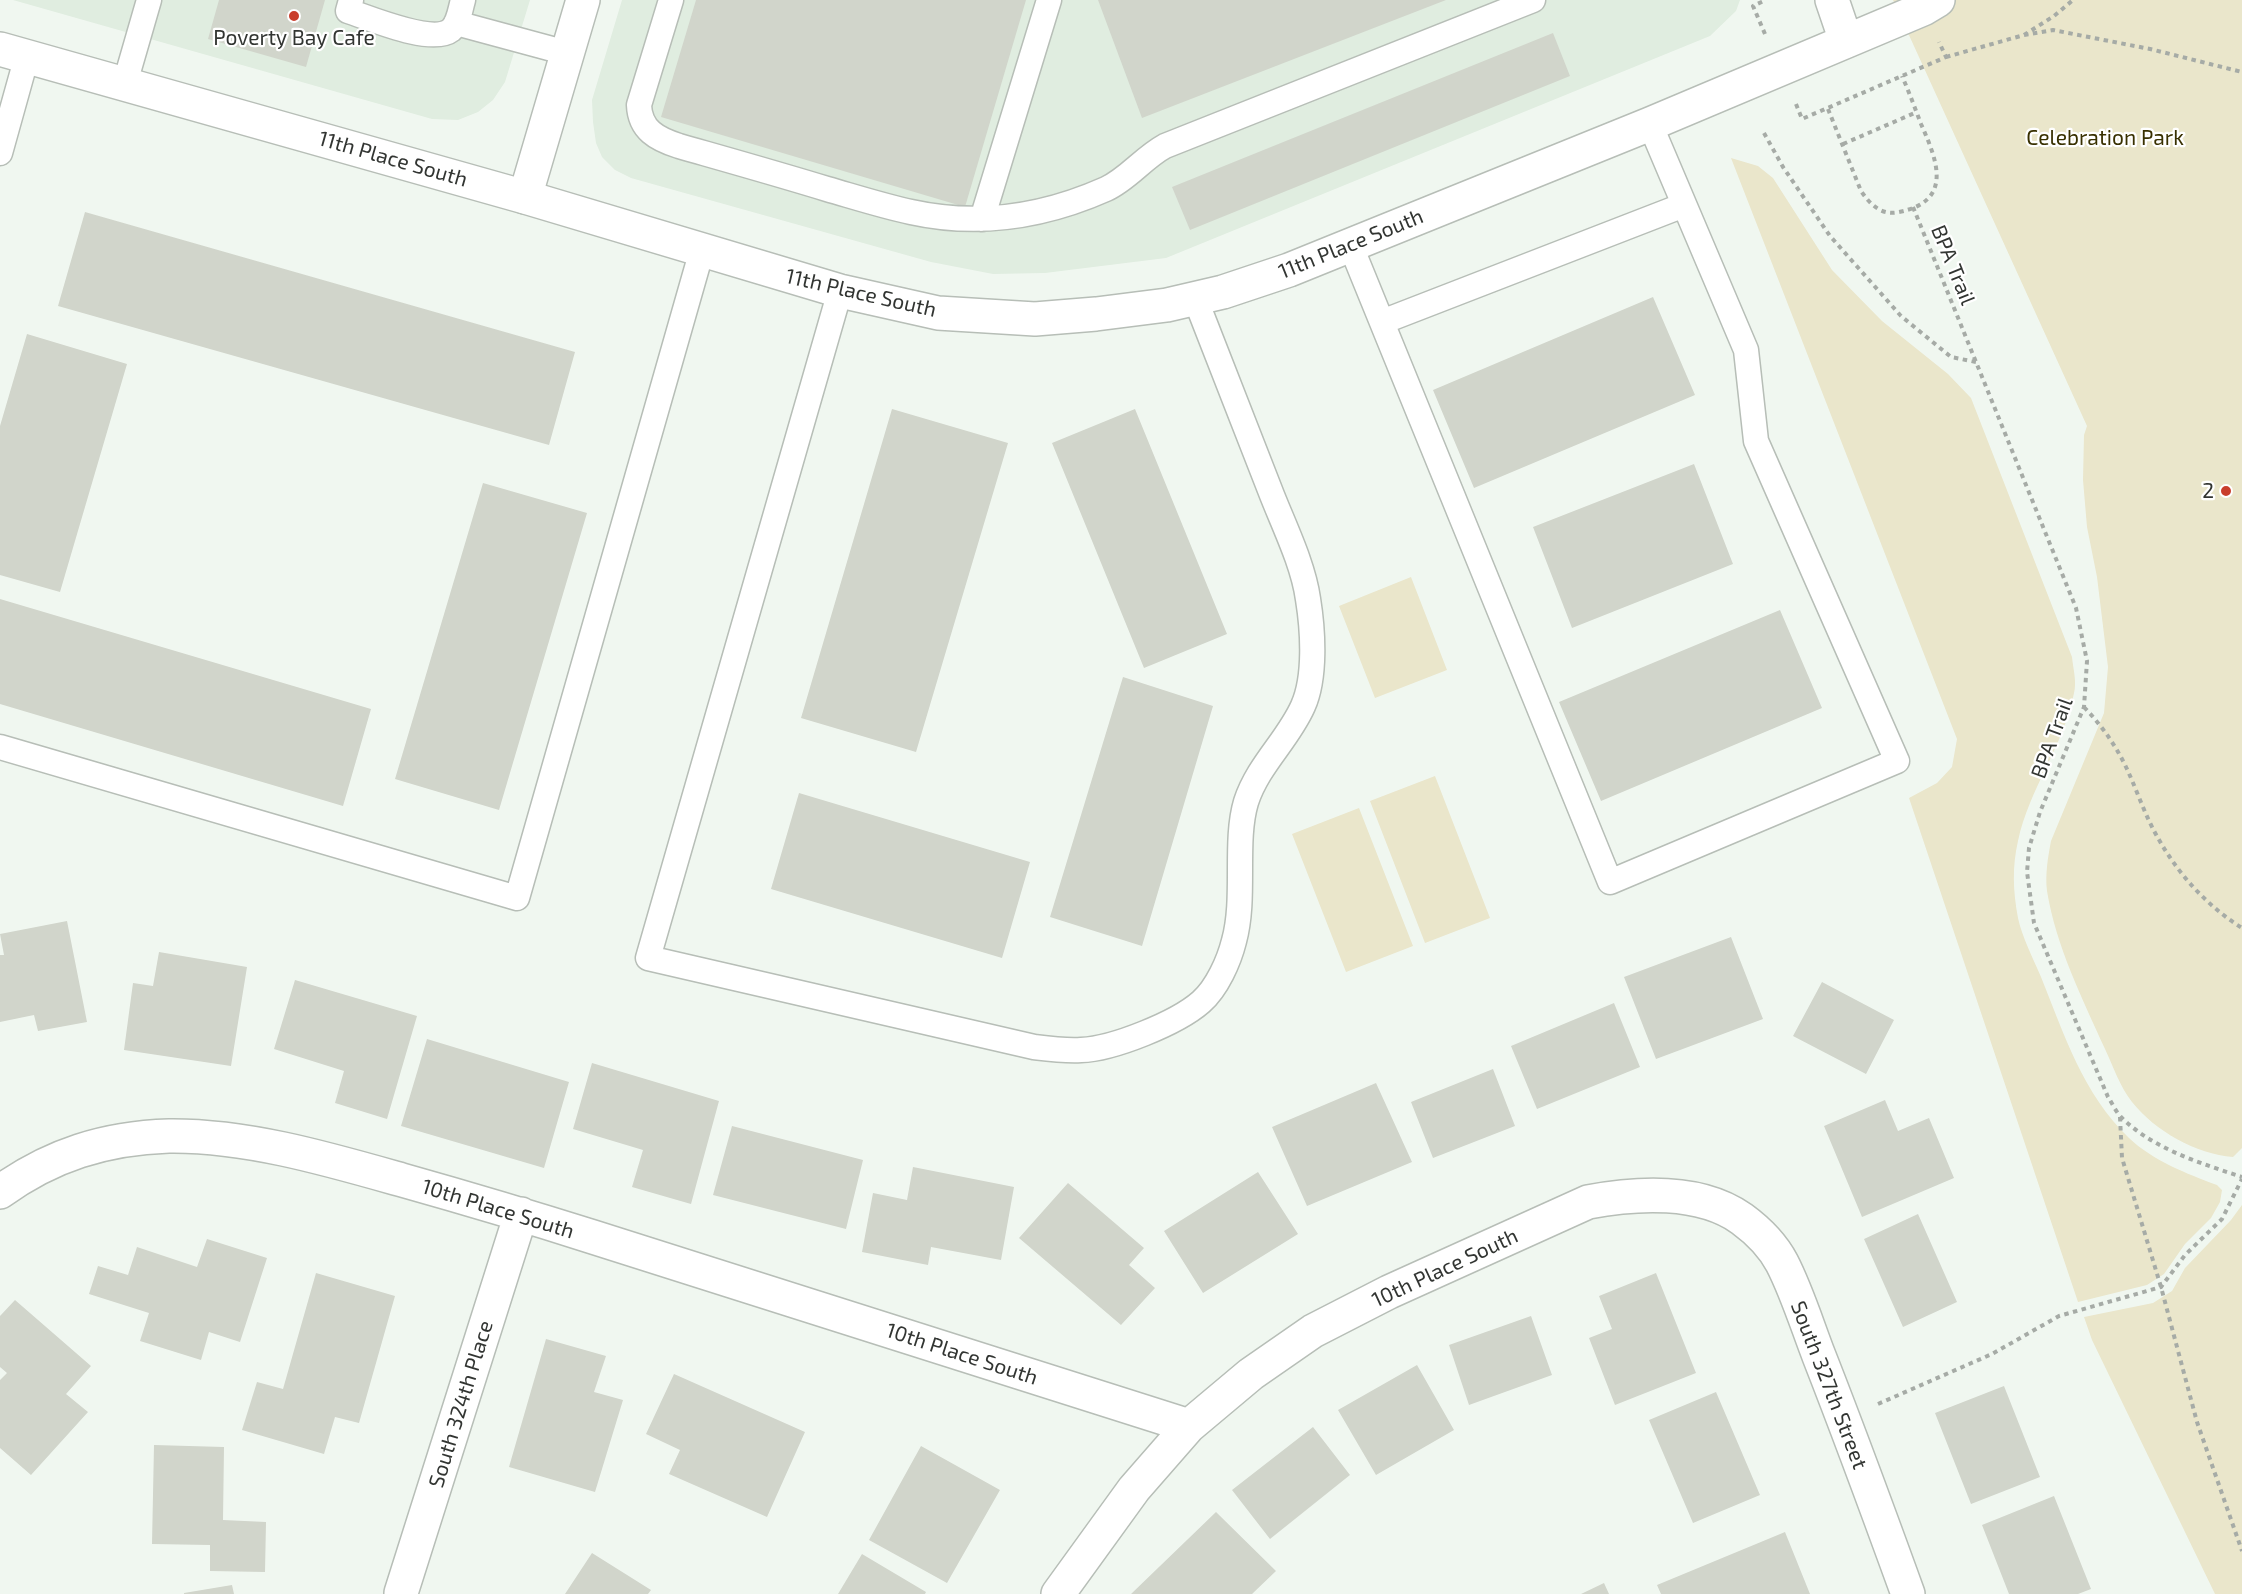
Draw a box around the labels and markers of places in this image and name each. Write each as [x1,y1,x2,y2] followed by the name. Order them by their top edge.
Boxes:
[287,9,301,23] marker: Poverty Bay Cafe
[213,25,375,51] place label: Poverty Bay Cafe
[2202,478,2214,504] place label: 2
[2219,484,2233,498] marker: 2

